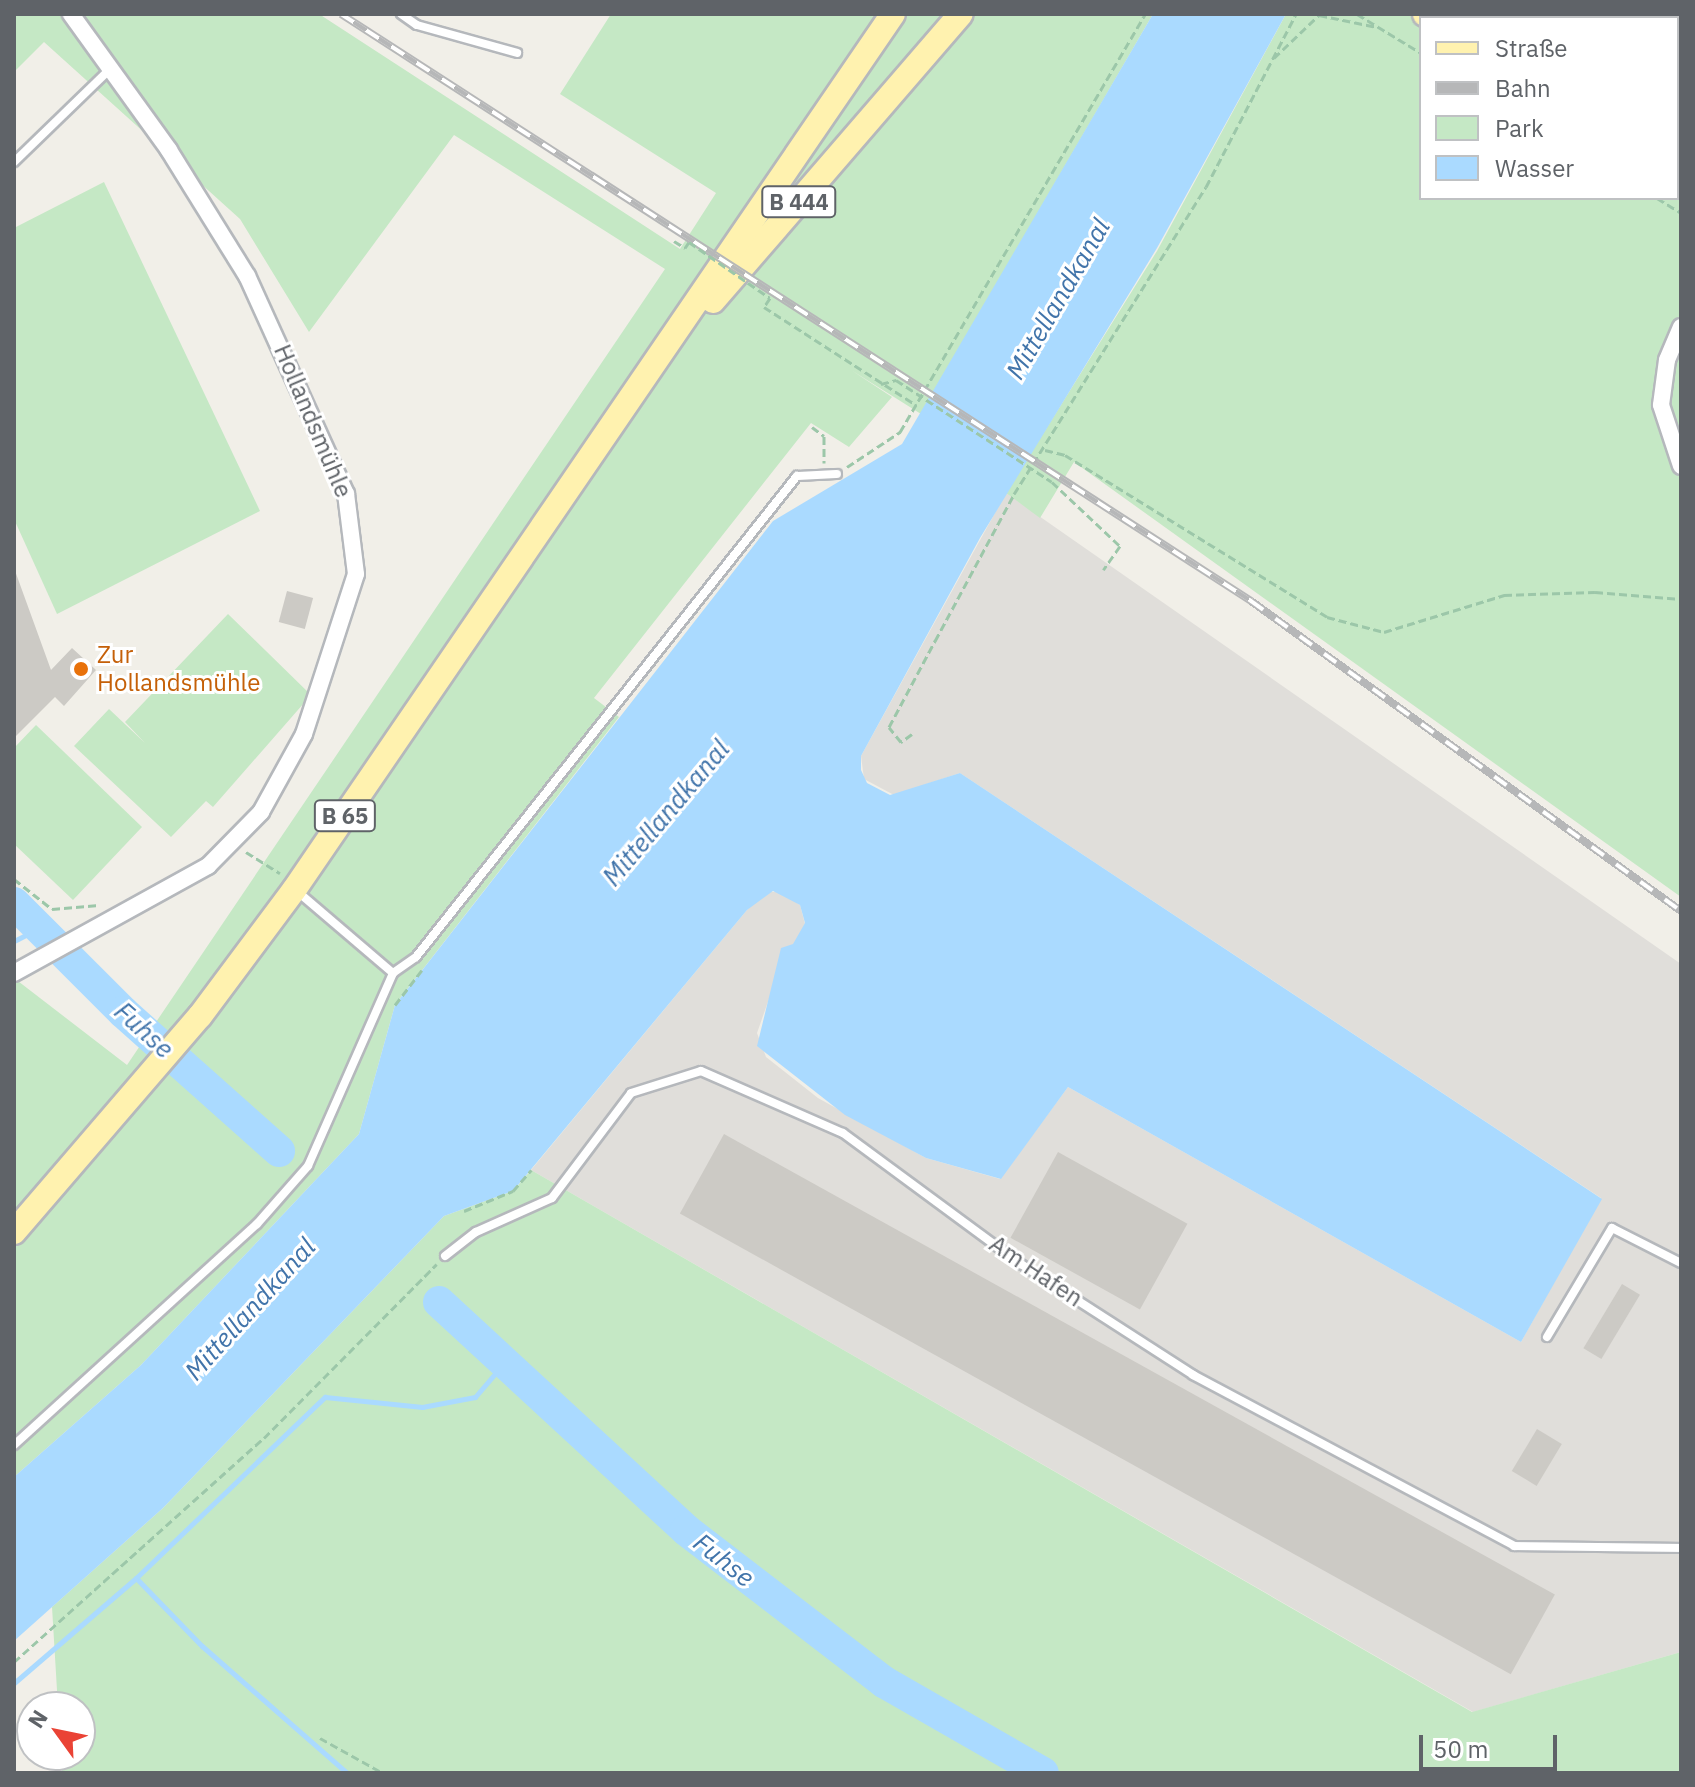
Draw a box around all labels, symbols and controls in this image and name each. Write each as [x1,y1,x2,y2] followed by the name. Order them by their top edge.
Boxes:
[1419,16,1679,200] legend
[1495,32,1567,64] text: Straße
[1495,72,1551,104] text: Bahn
[1495,112,1544,144] text: Park
[1495,152,1574,184] text: Wasser
[761,184,837,220] road number: B 444
[999,213,1117,385] water label: Mittellandkanal
[268,340,358,502] street label: Hollandsmühle
[97,641,260,697] place label: Zur Hollandsmühle
[72,660,90,678] marker: Zur Hollandsmühle
[596,734,736,892] water label: Mittellandkanal
[313,798,377,834] road number: B 65
[108,996,180,1064] water label: Fuhse
[984,1229,1088,1313] street label: Am Hafen
[178,1232,322,1386] water label: Mittellandkanal
[687,1527,761,1593] water label: Fuhse
[16,1691,96,1771] north arrow
[21,1704,54,1733] text: N
[1423,1719,1561,1769] scale bar
[1433,1733,1488,1765] text: 50 m

